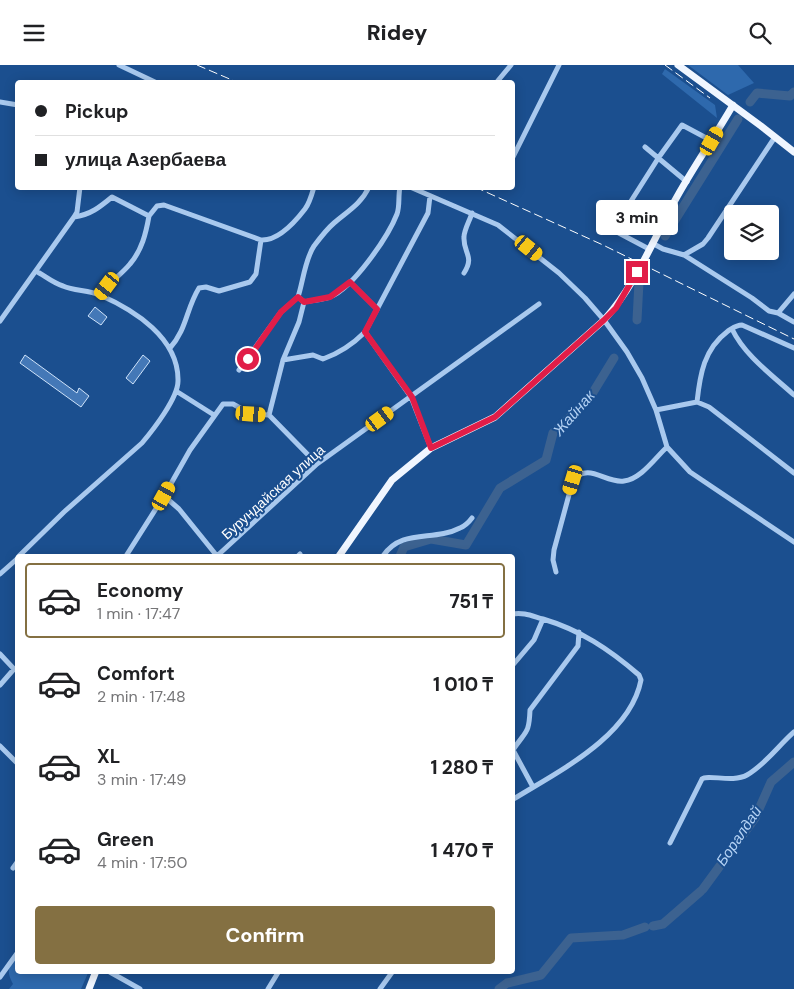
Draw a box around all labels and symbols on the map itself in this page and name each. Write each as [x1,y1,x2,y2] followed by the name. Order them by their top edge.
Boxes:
[698,124,725,158] car
[596,199,678,235] callout: 3 min
[512,233,545,263] car
[626,261,648,283] route end
[91,270,122,302] car
[237,348,259,370] route start
[548,385,600,441] water label: Жайнак
[363,404,396,434] car
[235,405,266,423] car
[218,441,329,543] street label: Бурундайская улица
[561,463,584,497] car
[150,479,177,513] car
[712,802,767,870] water label: Боралдай

